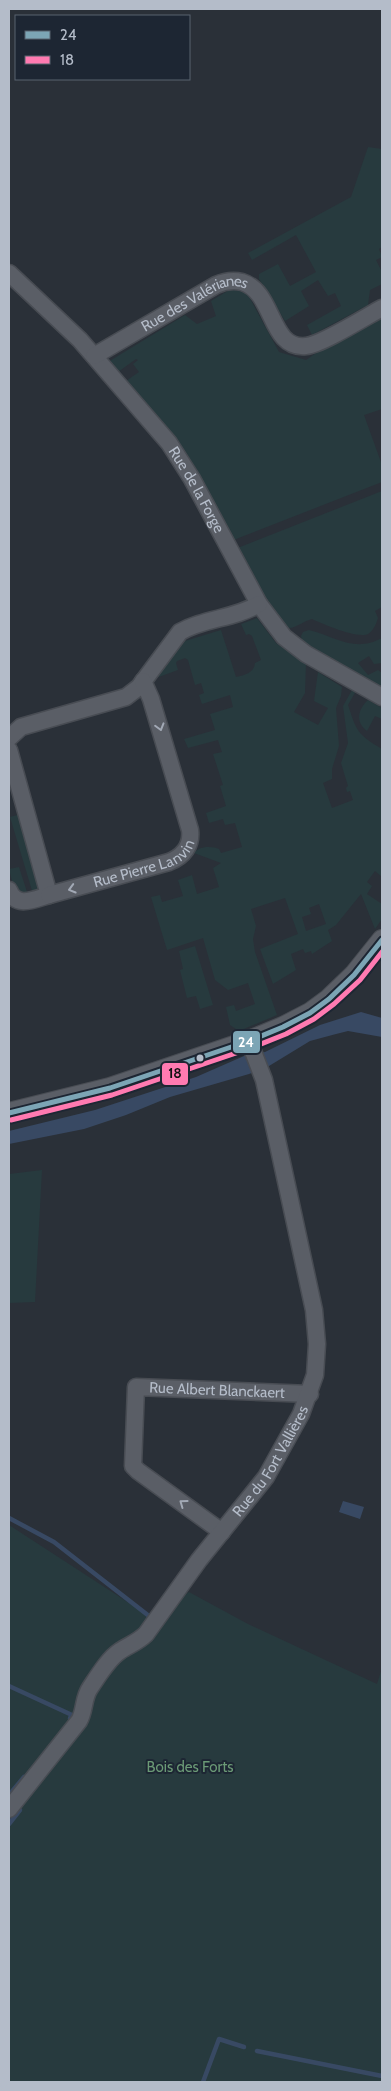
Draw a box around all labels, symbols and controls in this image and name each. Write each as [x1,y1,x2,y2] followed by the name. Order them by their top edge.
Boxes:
[15,15,190,80] legend
[60,26,77,44] text: 24
[60,51,74,69] text: 18
[138,272,251,336] street label: Rue des Valérianes
[165,443,228,536] street label: Rue de la Forge
[154,722,164,731] one-way arrow
[91,837,198,891] street label: Rue Pierre Lanvin
[68,883,77,894] one-way arrow
[232,1030,261,1054] line badge: 24
[238,1033,254,1051] text: 24
[195,1053,205,1063] unlabelled marker
[161,1062,189,1086] line badge: 18
[168,1064,182,1082] text: 18
[149,1379,285,1402] street label: Rue Albert Blanckaert
[229,1404,312,1520] street label: Rue du Fort Vallières
[179,1500,188,1509] one-way arrow
[147,1758,234,1776] park label: Bois des Forts

